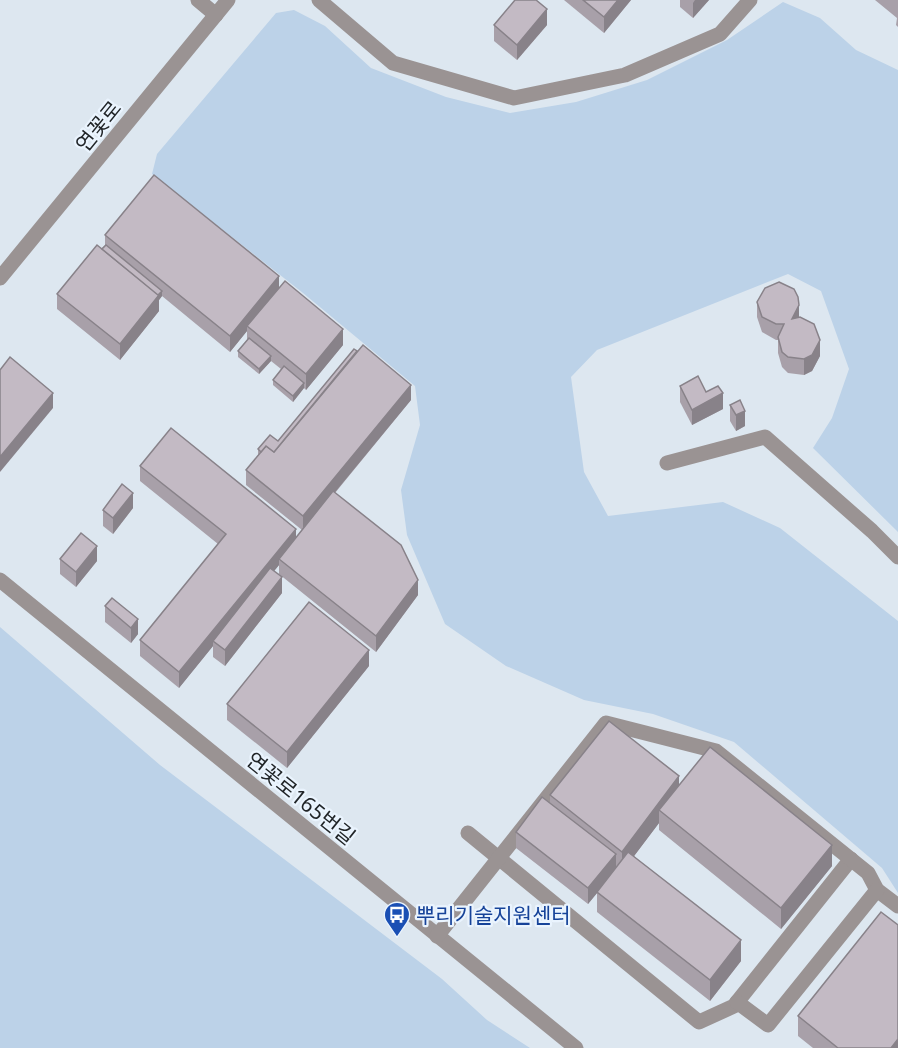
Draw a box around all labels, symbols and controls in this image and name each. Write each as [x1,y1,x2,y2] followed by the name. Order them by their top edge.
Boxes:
[69,95,127,157] street label: 연꽃로
[241,745,361,851] street label: 연꽃로165번길
[382,900,412,938] bus stop icon: 뿌리기술지원센터
[416,901,571,929] place label: 뿌리기술지원센터

